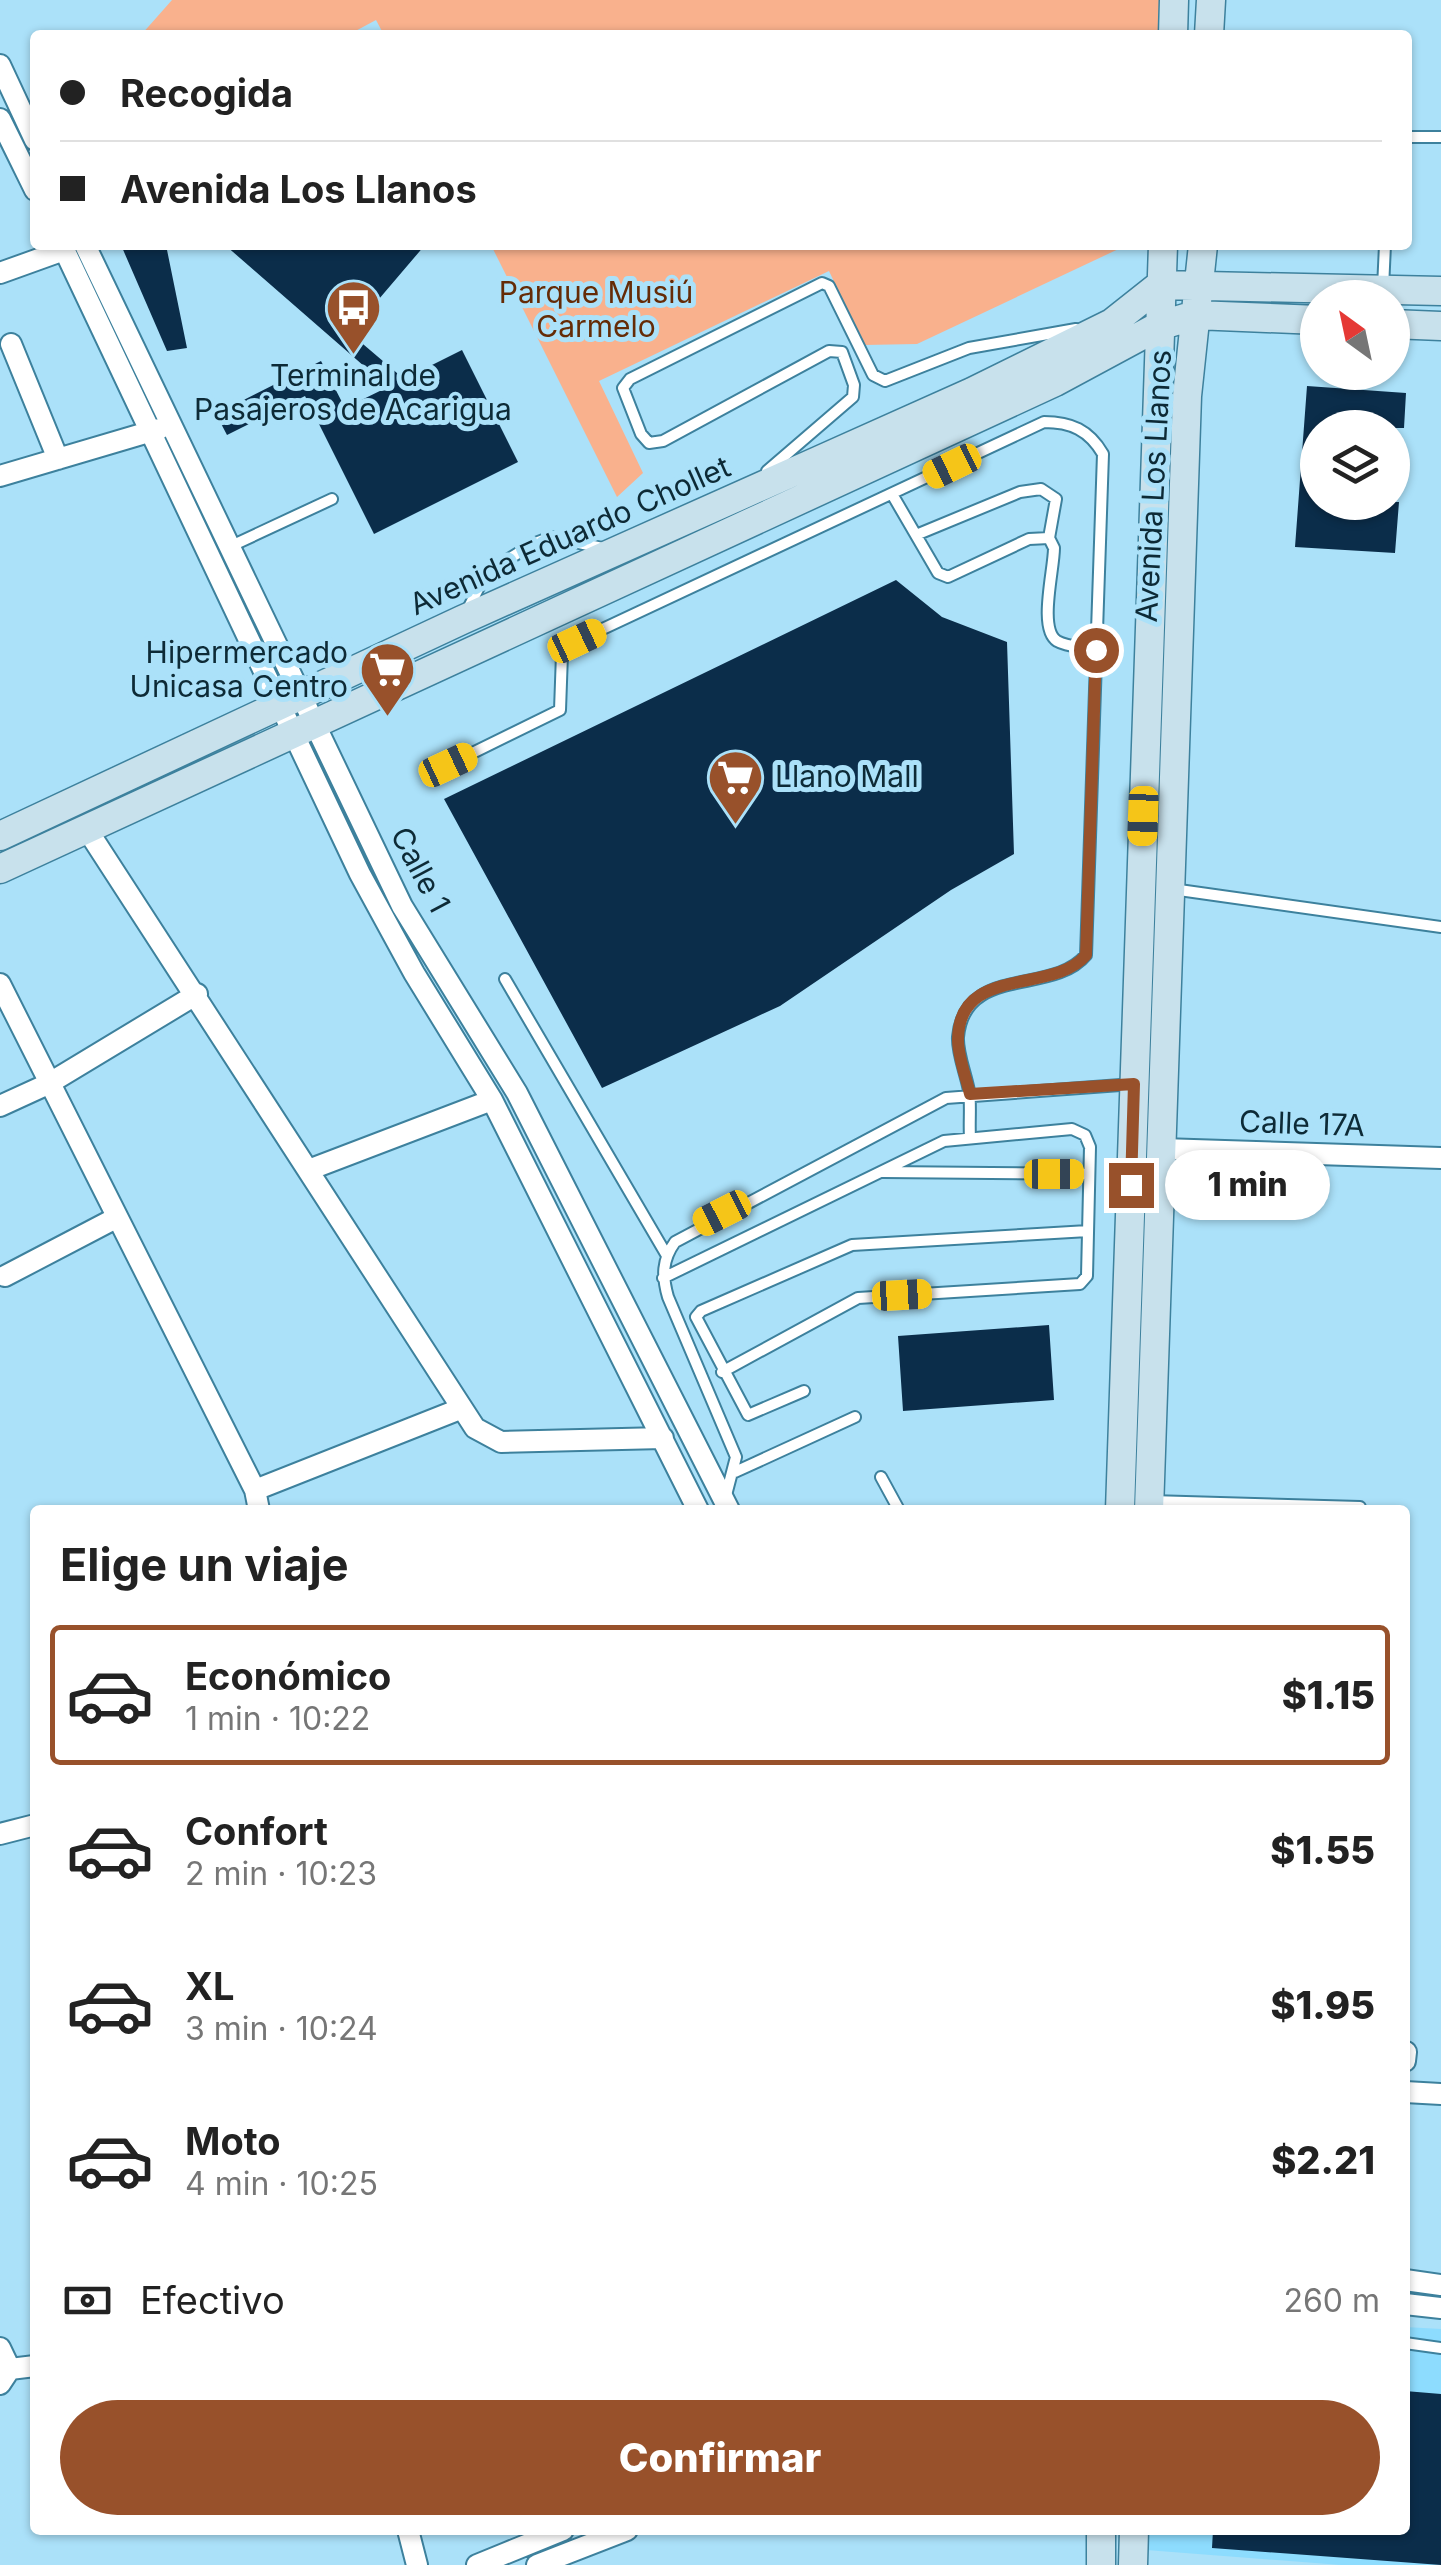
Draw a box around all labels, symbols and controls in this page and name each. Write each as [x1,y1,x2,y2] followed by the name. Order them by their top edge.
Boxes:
[120,70,293,116] text: Recogida
[120,166,477,212] text: Avenida Los Llanos
[499,274,693,344] park label: Parque Musiú Carmelo
[323,278,383,357] bus stop icon: Terminal de Pasajeros de Acarigua
[1300,280,1410,390] north arrow
[1300,280,1410,520] map controls
[1128,349,1178,623] street label: Avenida Los Llanos
[194,357,512,427] place label: Terminal de Pasajeros de Acarigua
[1300,410,1410,520] button: layers
[918,439,986,493] car
[404,448,736,622] street label: Avenida Eduardo Chollet
[543,615,611,667] car
[1074,628,1119,673] route start
[130,634,348,704] place label: Hipermercado Unicasa Centro
[357,640,417,719] supermarket icon: Hipermercado Unicasa Centro
[414,739,482,791] car
[706,747,766,826] supermarket icon: Llano Mall
[775,758,919,794] place label: Llano Mall
[1127,785,1159,847] car
[384,821,458,918] street label: Calle 1
[1239,1103,1366,1143] street label: Calle 17A
[1166,1150,1331,1220] callout: 1 min
[1024,1159,1084,1189] car
[1109,1163,1154,1208] route end
[1207,1165,1288,1204] text: 1 min
[688,1186,756,1240] car
[871,1278,933,1312] car
[60,1537,349,1592] text: Elige un viaje
[65,1650,155,1740] icon: car
[185,1653,391,1699] text: Económico
[1282,1672,1375,1718] text: $1.15
[185,1699,370,1738] text: 1 min · 10:22
[65,1805,155,1895] icon: car
[185,1808,328,1854] text: Confort
[1270,1827,1375,1873] text: $1.55
[185,1854,377,1893] text: 2 min · 10:23
[65,1960,155,2050] icon: car
[185,1963,235,2009] text: XL
[1270,1982,1375,2028] text: $1.95
[185,2009,378,2048] text: 3 min · 10:24
[65,2115,155,2205] icon: car
[185,2118,281,2164] text: Moto
[1271,2137,1375,2183] text: $2.21
[185,2164,378,2203] text: 4 min · 10:25
[60,2273,115,2328] icon: cash
[140,2277,285,2323] text: Efectivo
[1283,2281,1380,2320] text: 260 m
[60,2400,1380,2515] button: Confirmar

